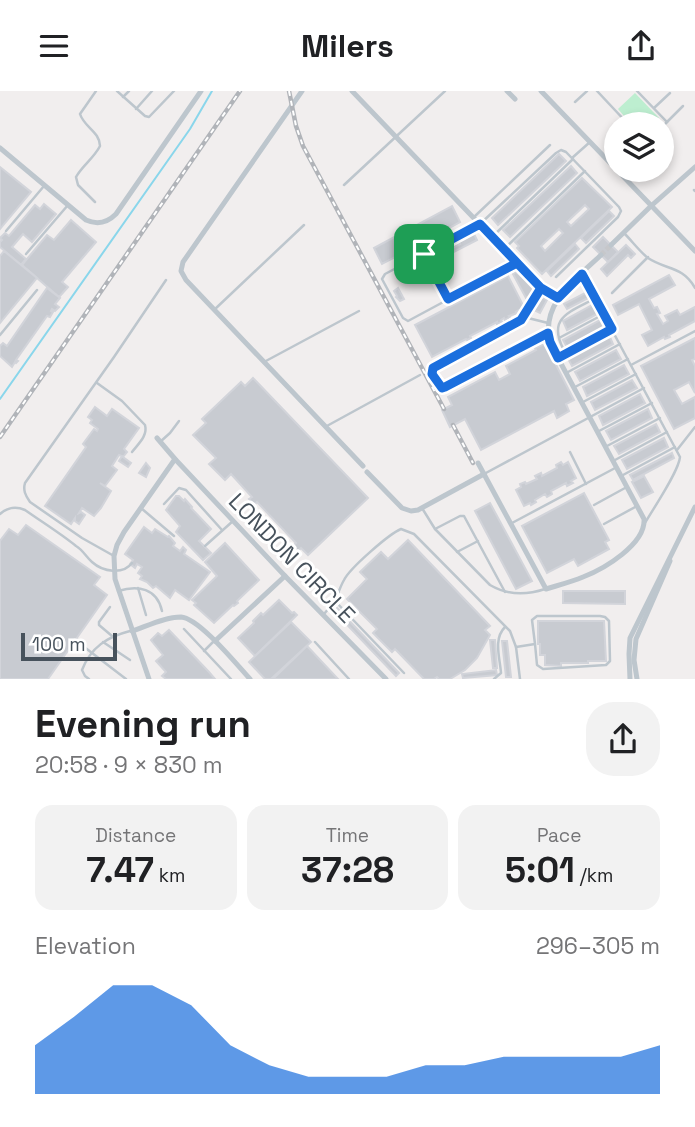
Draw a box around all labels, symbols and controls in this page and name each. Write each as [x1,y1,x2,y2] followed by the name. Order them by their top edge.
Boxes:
[301,26,394,66] text: Milers
[35,27,73,65] icon: menu
[622,27,660,65] icon: share
[604,112,674,182] map controls
[604,112,674,182] button: layers
[394,224,454,284] pin
[405,235,443,273] icon: arrive
[222,487,362,629] street label: LONDON CIRCLE
[21,630,117,662] scale bar
[32,632,86,657] text: 100 m
[35,700,251,748] text: Evening run
[586,702,660,776] button: share
[35,750,222,780] text: 20:58 · 9 × 830 m
[95,823,176,848] text: Distance
[326,823,369,848] text: Time
[537,823,581,848] text: Pace
[86,848,154,892] text: 7.47
[301,848,394,892] text: 37:28
[505,848,575,892] text: 5:01
[154,863,185,888] text: km
[575,863,613,888] text: /km
[35,931,136,961] text: Elevation
[536,931,660,961] text: 296–305 m

